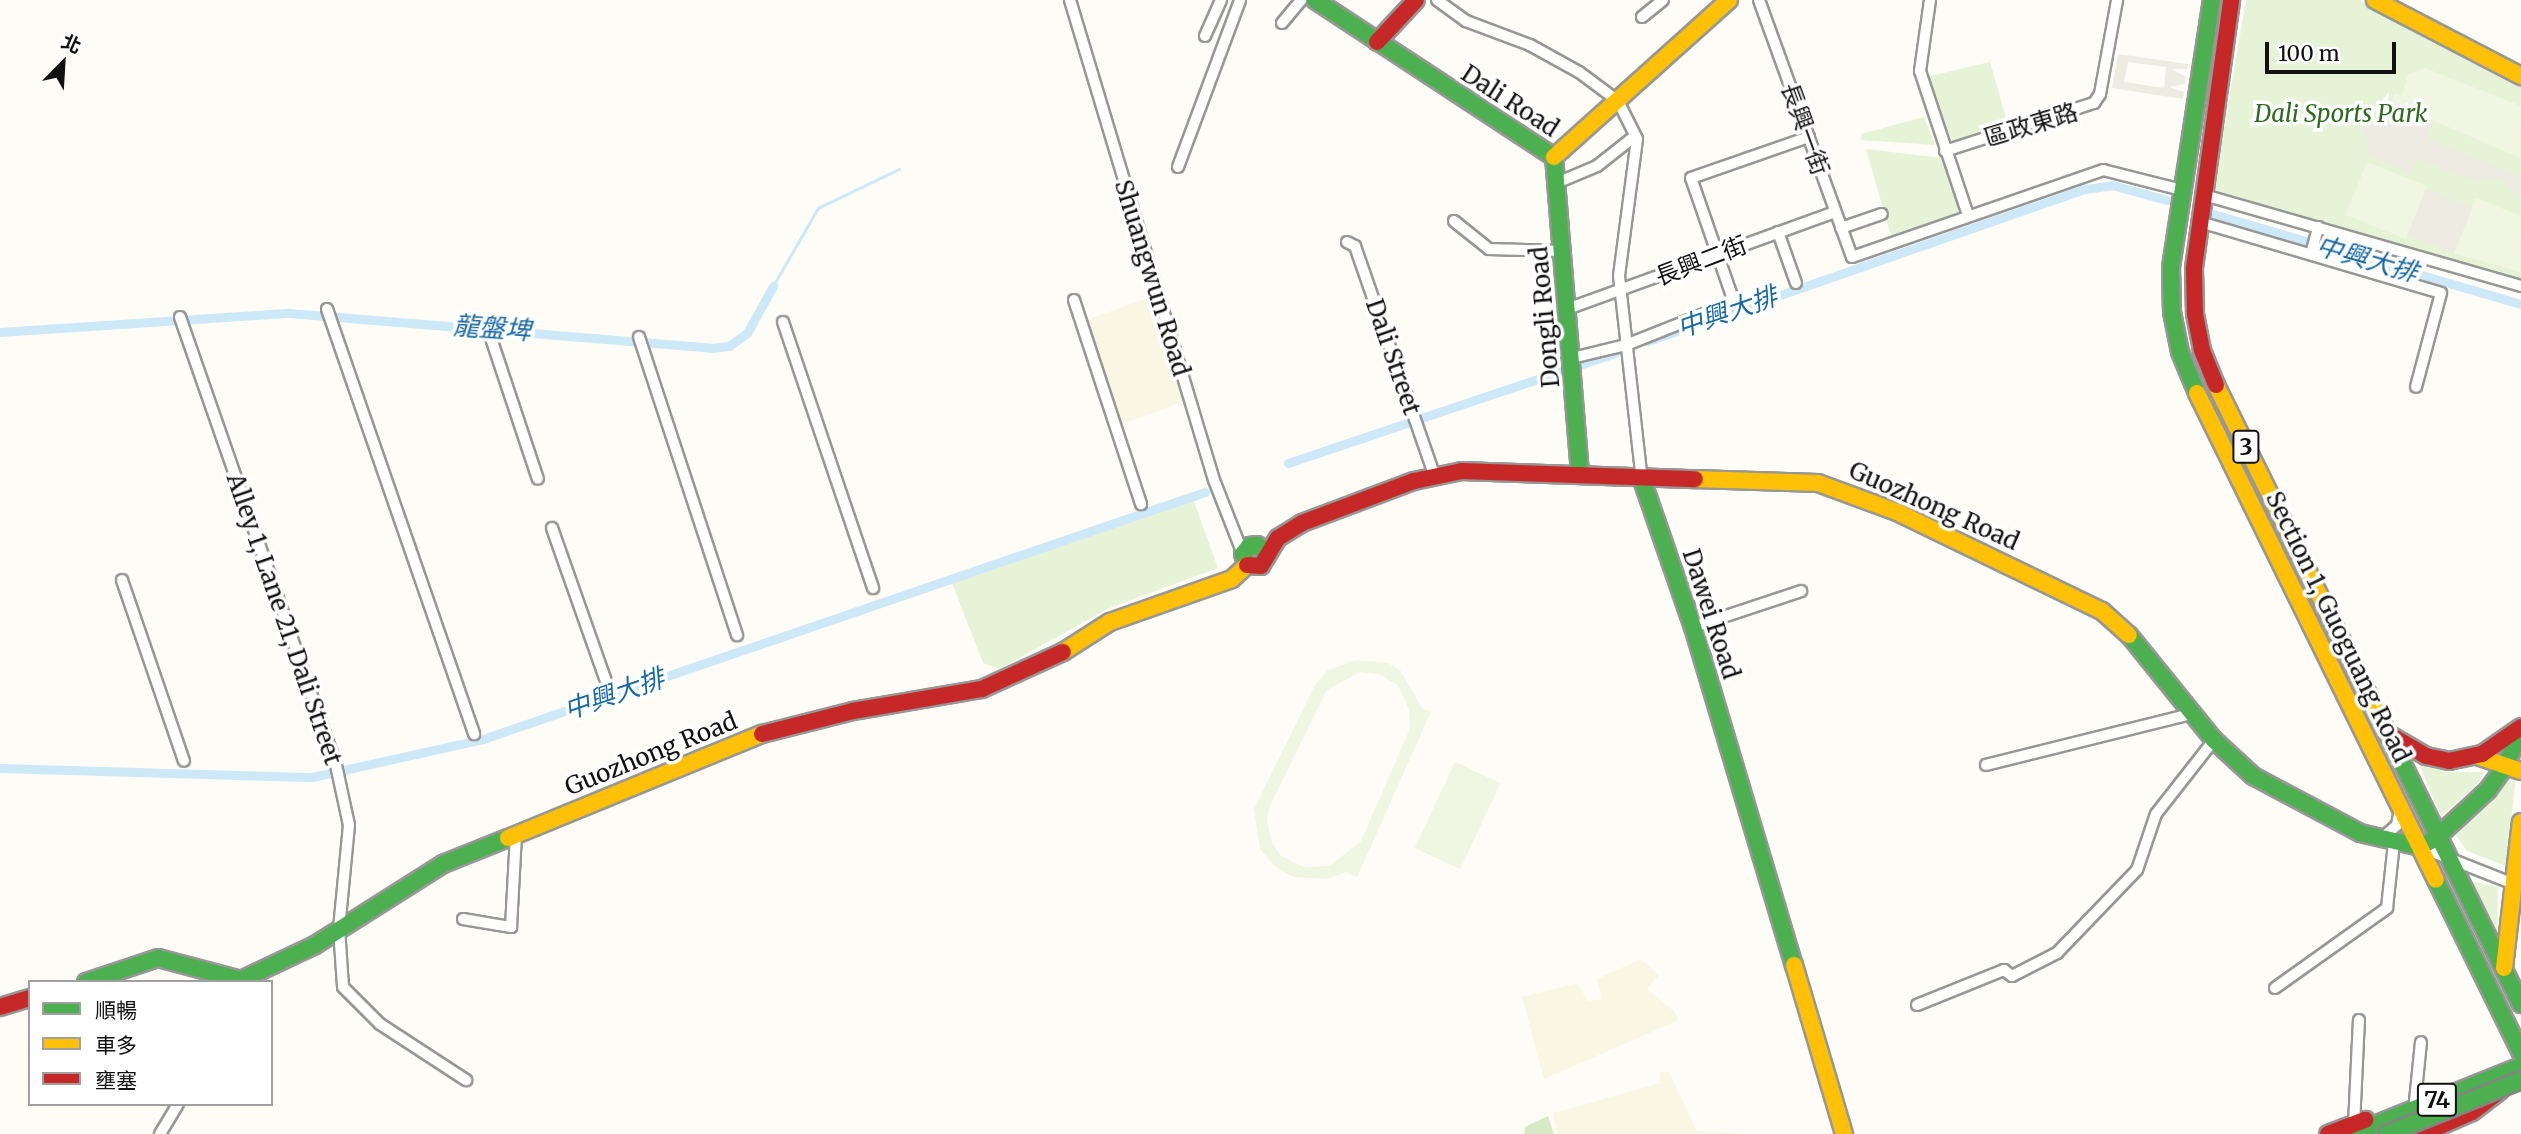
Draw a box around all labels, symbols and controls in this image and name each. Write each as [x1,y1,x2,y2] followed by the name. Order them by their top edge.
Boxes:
[28,28,98,98] north arrow
[2269,28,2400,72] scale bar
[58,29,85,59] text: 北
[2278,40,2340,67] text: 100 m
[1456,59,1564,143] street label: Dali Road
[1775,79,1835,179] street label: 長興一街
[1981,97,2081,153] street label: 區政東路
[2254,100,2428,128] park label: Dali Sports Park
[1108,176,1196,380] street label: Shuangwun Road
[1651,230,1751,292] street label: 長興二街
[2313,230,2421,288] water label: 中興大排
[1524,245,1566,389] street label: Dongli Road
[1673,280,1781,344] water label: 中興大排
[1360,295,1426,419] street label: Dali Street
[452,310,532,346] water label: 龍盤埤
[2232,428,2260,466] road number: 3
[1845,456,2023,556] street label: Guozhong Road
[221,470,347,768] street label: Alley 1, Lane 21, Dali Street
[2260,487,2416,767] street label: Section 1, Guoguang Road
[1676,545,1746,683] street label: Dawei Road
[560,662,668,726] water label: 中興大排
[561,706,741,802] street label: Guozhong Road
[28,980,273,1106] legend
[95,997,137,1024] text: 順暢
[95,1032,137,1059] text: 車多
[95,1067,137,1094] text: 壅塞
[2416,1080,2458,1120] road number: 74

